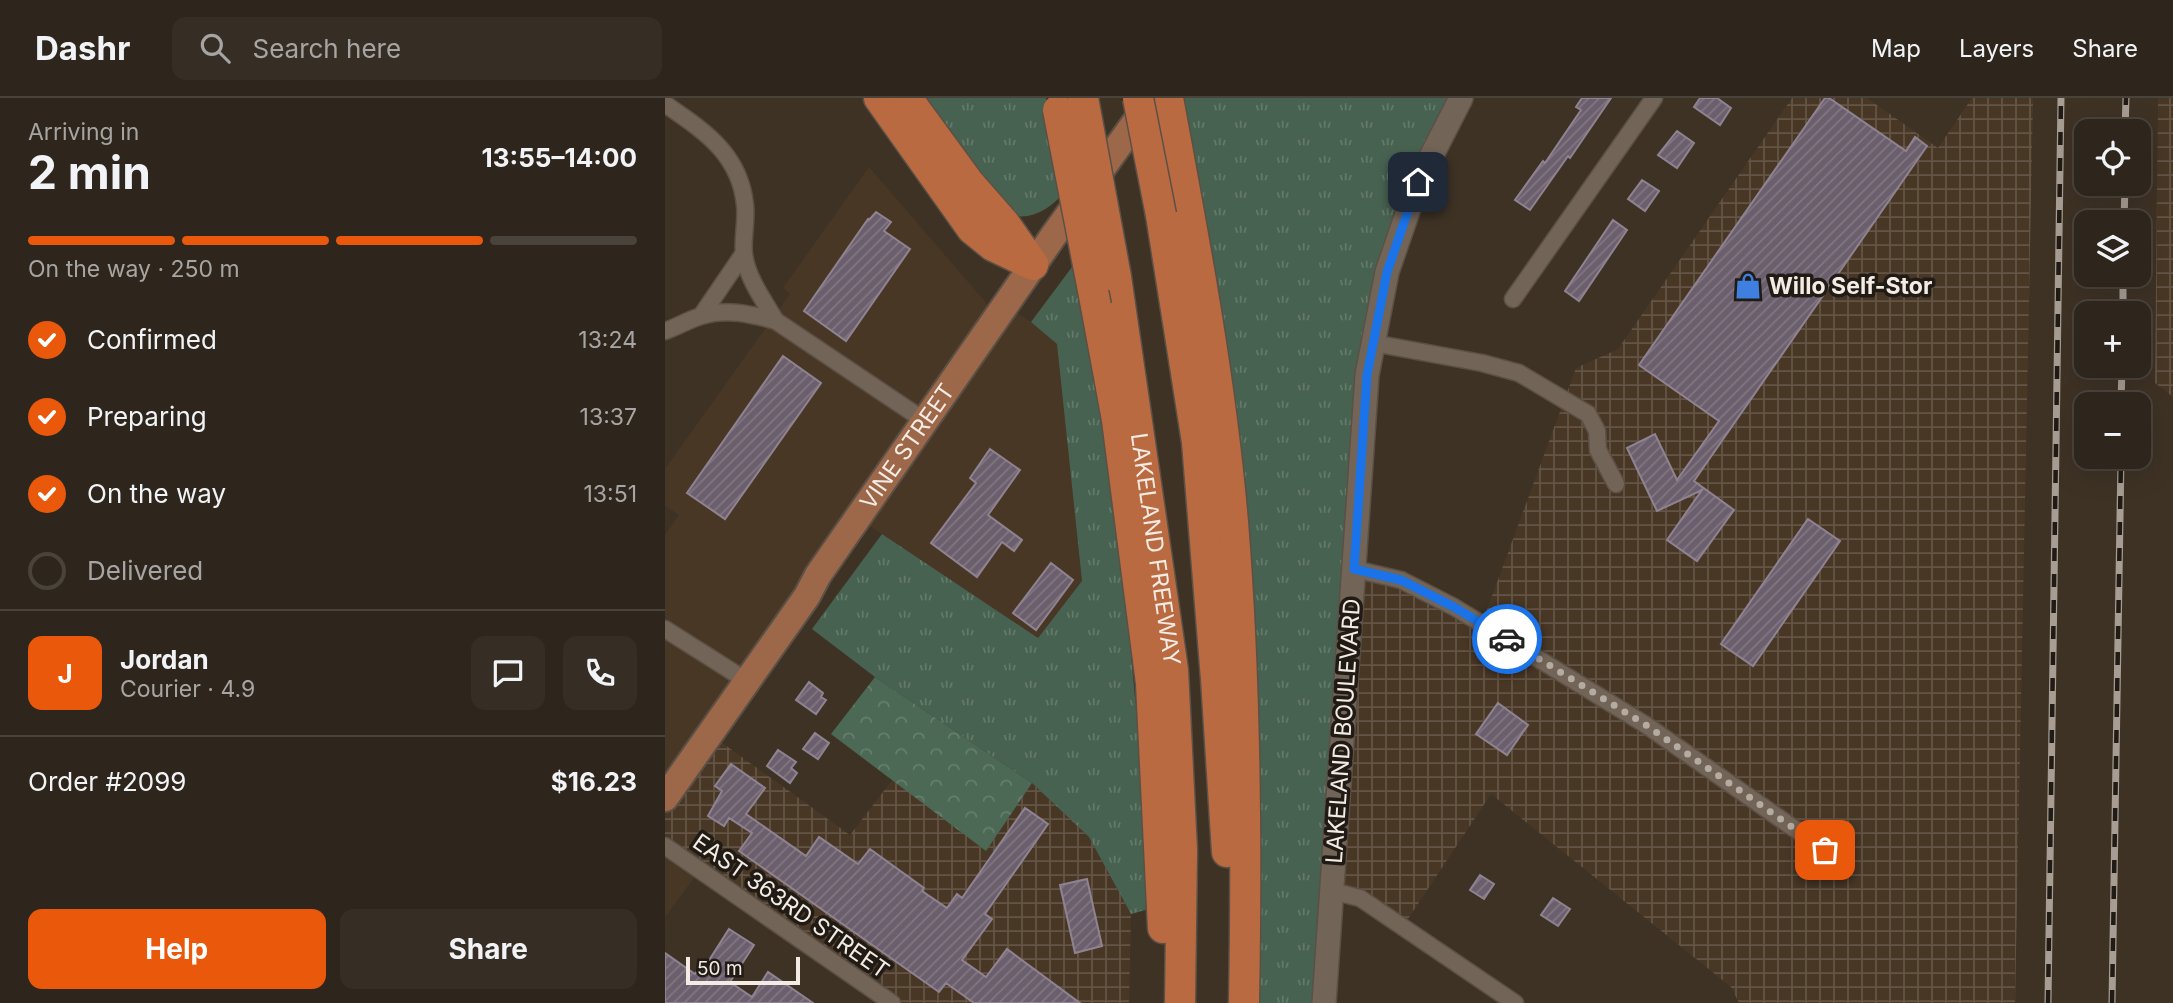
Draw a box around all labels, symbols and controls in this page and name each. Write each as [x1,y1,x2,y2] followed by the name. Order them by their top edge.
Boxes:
[172,17,662,80] search box
[35,28,130,68] text: Dashr
[196,29,234,67] icon: search
[252,33,401,64] text: Search here
[1871,34,1921,63] text: Map
[1959,34,2034,63] text: Layers
[2072,34,2138,63] text: Share
[28,118,139,146] text: Arriving in
[2074,119,2151,469] map controls
[2074,119,2151,196] button: locate
[482,142,637,173] text: 13:55–14:00
[28,144,151,200] text: 2 min
[1388,152,1448,212] pin
[1399,163,1437,201] icon: home
[2074,210,2151,287] button: layers
[28,255,240,283] text: On the way · 250 m
[1733,271,1763,301] shop icon: Willo Self-Stor
[1769,272,1932,300] place label: Willo Self-Stor
[2074,301,2151,378] button: +
[28,321,66,359] icon: check
[87,324,217,355] text: Confirmed
[578,326,637,354] text: 13:24
[854,378,960,515] street label: VINE STREET
[2074,392,2151,469] button: −
[28,398,66,436] icon: check
[87,401,207,432] text: Preparing
[580,403,637,431] text: 13:37
[1125,431,1186,668] street label: LAKELAND FREEWAY
[28,475,66,513] icon: check
[87,478,226,509] text: On the way
[583,480,637,508] text: 13:51
[87,555,203,586] text: Delivered
[1320,598,1366,864] street label: LAKELAND BOULEVARD
[1472,604,1542,674] courier
[1488,620,1526,658] icon: car
[471,636,545,710] button: chat
[563,636,637,710] button: phone
[120,644,209,675] text: Jordan
[57,658,73,689] text: J
[120,675,255,703] text: Courier · 4.9
[28,766,186,797] text: Order #2099
[551,766,637,797] text: $16.23
[1795,820,1855,880] pin
[687,828,895,984] street label: EAST 363RD STREET
[1806,831,1844,869] icon: bag
[28,909,326,989] button: Help
[340,909,637,989] button: Share
[686,954,800,986] scale bar
[697,957,743,980] text: 50 m

